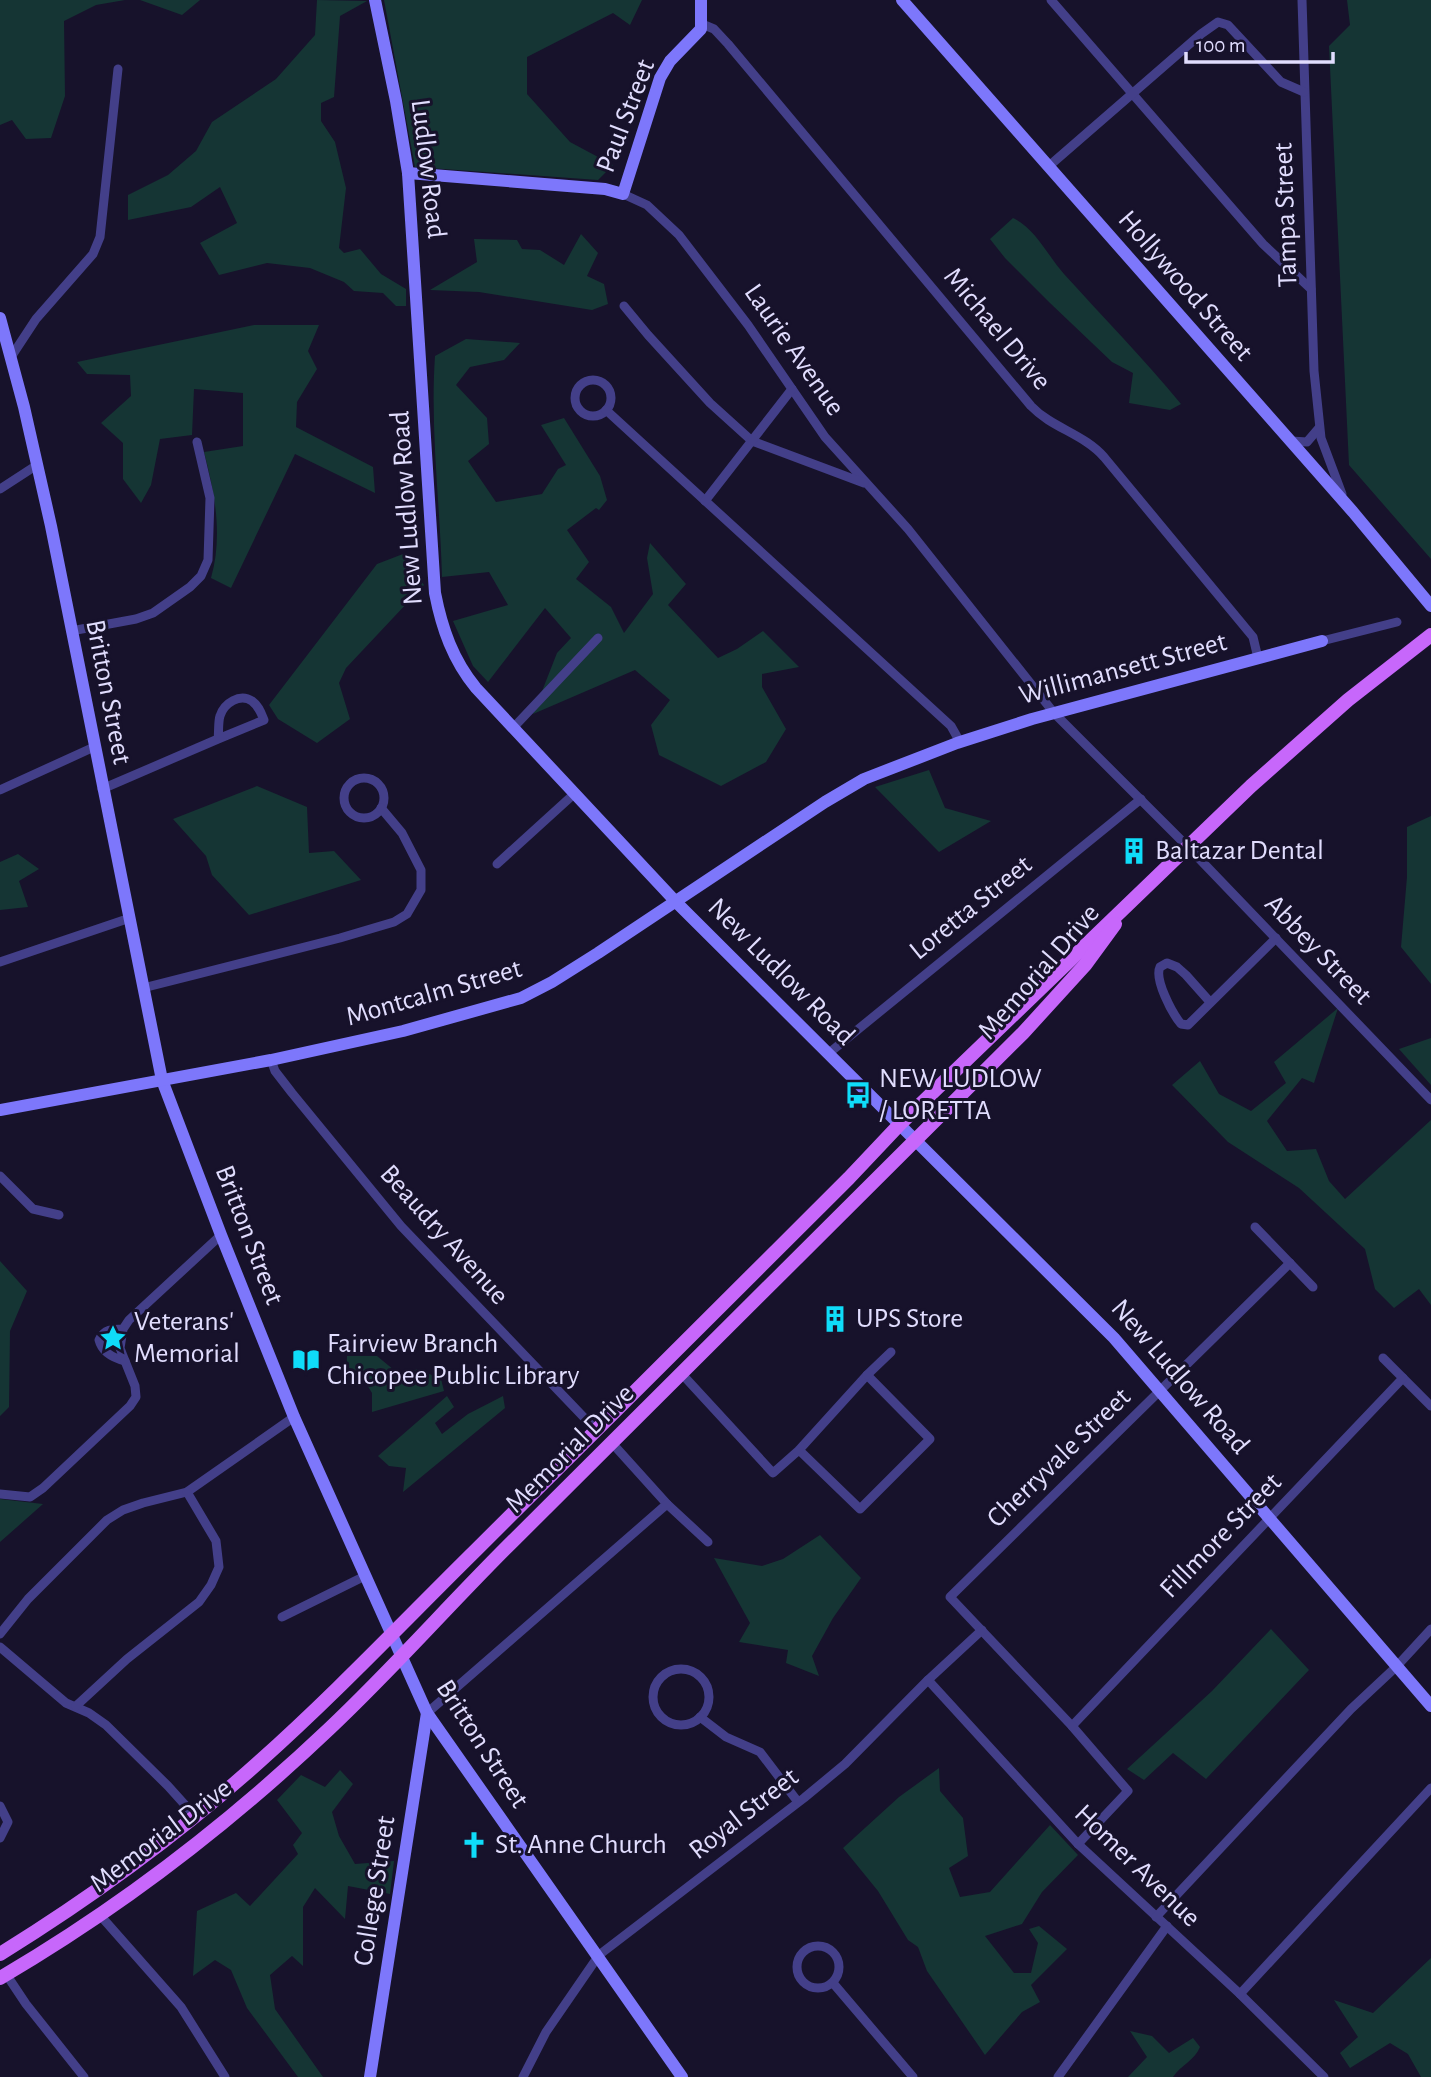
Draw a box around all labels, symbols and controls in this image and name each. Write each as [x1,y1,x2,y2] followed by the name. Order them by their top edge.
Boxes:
[1186,21,1333,65] scale bar
[1196,35,1246,56] text: 100 m
[592,56,660,176] street label: Paul Street
[406,98,450,240] street label: Ludlow Road
[1269,142,1303,288] street label: Tampa Street
[1112,205,1258,367] street label: Hollywood Street
[938,263,1056,395] street label: Michael Drive
[738,279,850,421] street label: Laurie Avenue
[386,410,428,606] street label: New Ludlow Road
[80,617,136,767] street label: Britton Street
[1016,628,1230,710] street label: Willimansett Street
[1119,836,1149,866] building icon: Baltazar Dental
[1155,837,1324,865] place label: Baltazar Dental
[905,851,1037,965] street label: Loretta Street
[1259,890,1377,1010] street label: Abbey Street
[702,893,860,1051] street label: New Ludlow Road
[973,899,1105,1045] street label: Memorial Drive
[343,955,525,1031] street label: Montcalm Street
[879,1065,1042,1125] place label: NEW LUDLOW / LORETTA
[843,1080,873,1110] bus stop icon: NEW LUDLOW / LORETTA
[374,1160,514,1310] street label: Beaudry Avenue
[210,1162,288,1308] street label: Britton Street
[1106,1294,1254,1460] street label: New Ludlow Road
[820,1304,850,1334] building icon: UPS Store
[856,1305,963,1333] place label: UPS Store
[134,1308,240,1368] place label: Veterans' Memorial
[98,1323,128,1353] place icon: Veterans' Memorial
[327,1330,579,1390] place label: Fairview Branch Chicopee Public Library
[291,1345,321,1375] library icon: Fairview Branch Chicopee Public Library
[500,1379,640,1519] street label: Memorial Drive
[982,1383,1136,1533] street label: Cherryvale Street
[1155,1468,1287,1604] street label: Fillmore Street
[430,1675,534,1813] street label: Britton Street
[684,1763,804,1865] street label: Royal Street
[85,1774,237,1898] street label: Memorial Drive
[1069,1799,1205,1933] street label: Homer Avenue
[349,1814,401,1968] street label: College Street
[459,1830,489,1860] church icon: St. Anne Church
[495,1831,667,1859] place label: St. Anne Church

